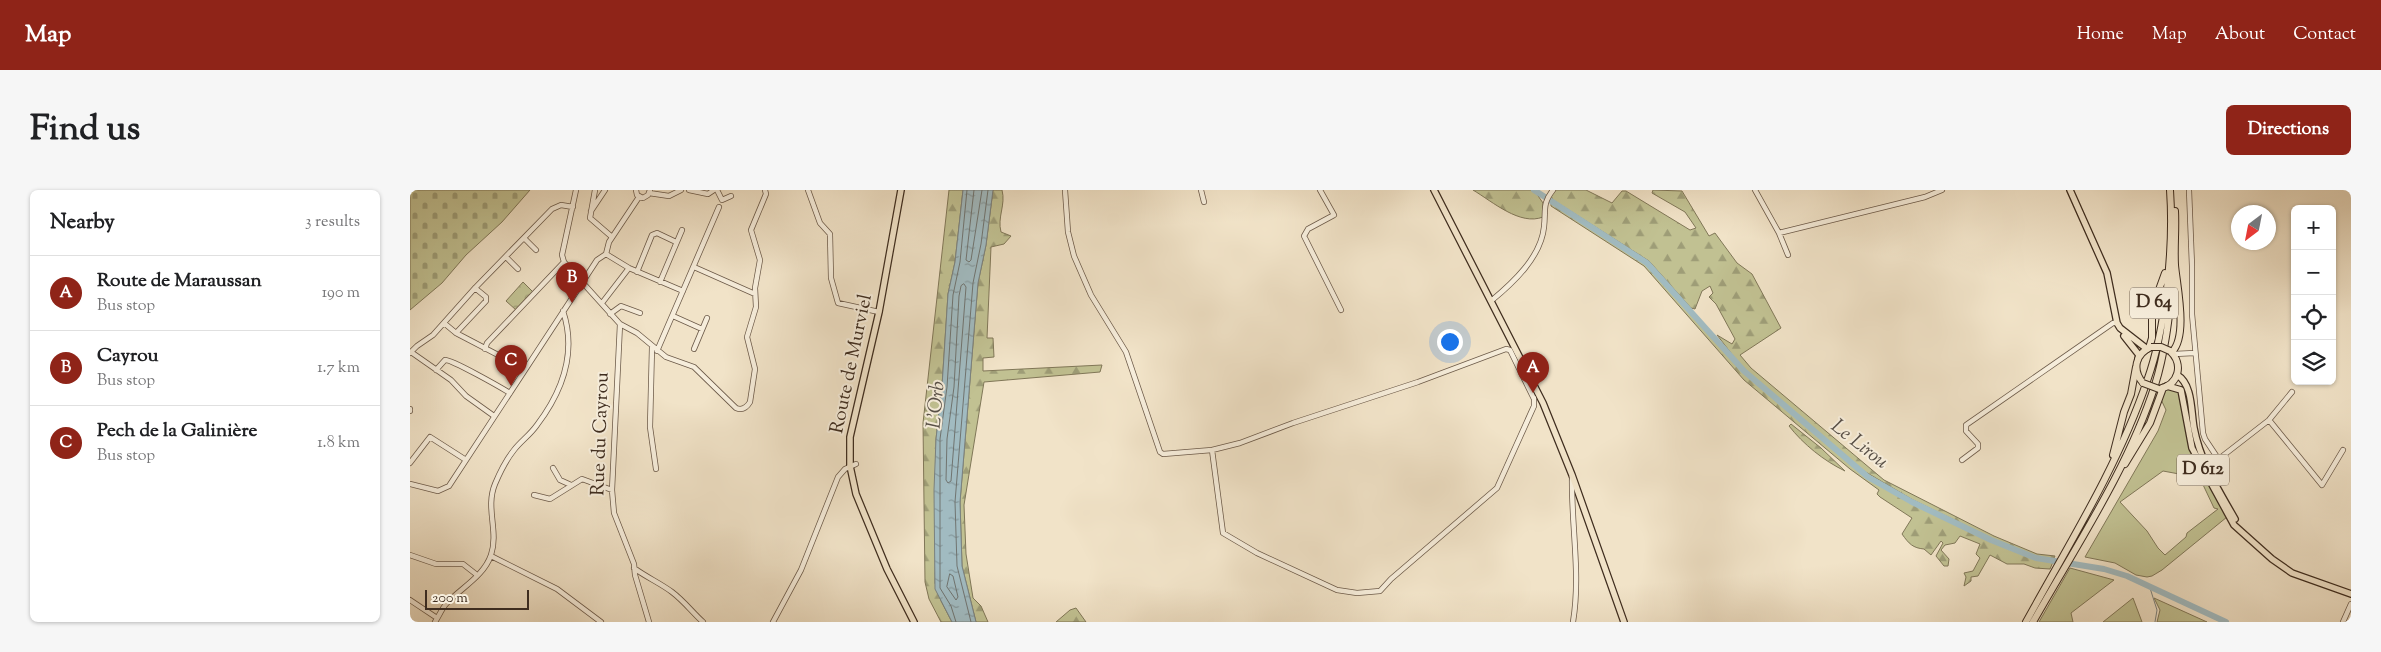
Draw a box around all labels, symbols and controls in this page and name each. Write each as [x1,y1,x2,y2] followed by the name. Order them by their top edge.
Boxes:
[25,18,71,52] text: Map
[2077,22,2124,48] text: Home
[2152,22,2187,48] text: Map
[2215,22,2265,48] text: About
[2293,22,2356,48] text: Contact
[30,105,140,156] text: Find us
[2226,105,2351,155] button: Directions
[2231,205,2276,250] north arrow
[2291,205,2336,385] map controls
[2291,205,2336,250] button: +
[50,208,115,238] text: Nearby
[305,211,360,234] text: 3 results
[2291,250,2336,295] button: −
[556,262,588,303] pin: B
[97,268,262,295] text: Route de Maraussan
[60,282,73,305] text: A
[322,282,360,305] text: 190 m
[2130,288,2178,318] road number: D 64
[824,292,880,436] street label: Route de Murviel
[97,295,155,318] text: Bus stop
[2291,295,2336,340] button: locate
[1437,329,1463,355] your location
[2291,340,2336,385] button: layers
[97,343,158,370] text: Cayrou
[495,345,527,386] pin: C
[1517,352,1549,393] pin: A
[61,357,71,380] text: B
[317,357,360,380] text: 1.7 km
[97,370,155,393] text: Bus stop
[585,372,617,496] street label: Rue du Cayrou
[920,380,954,430] water label: L'Orb
[1824,413,1894,477] water label: Le Lirou
[97,418,257,445] text: Pech de la Galinière
[60,432,72,455] text: C
[317,432,360,455] text: 1.8 km
[97,445,155,468] text: Bus stop
[2177,454,2229,486] road number: D 612
[425,587,529,610] scale bar
[432,589,468,609] text: 200 m

